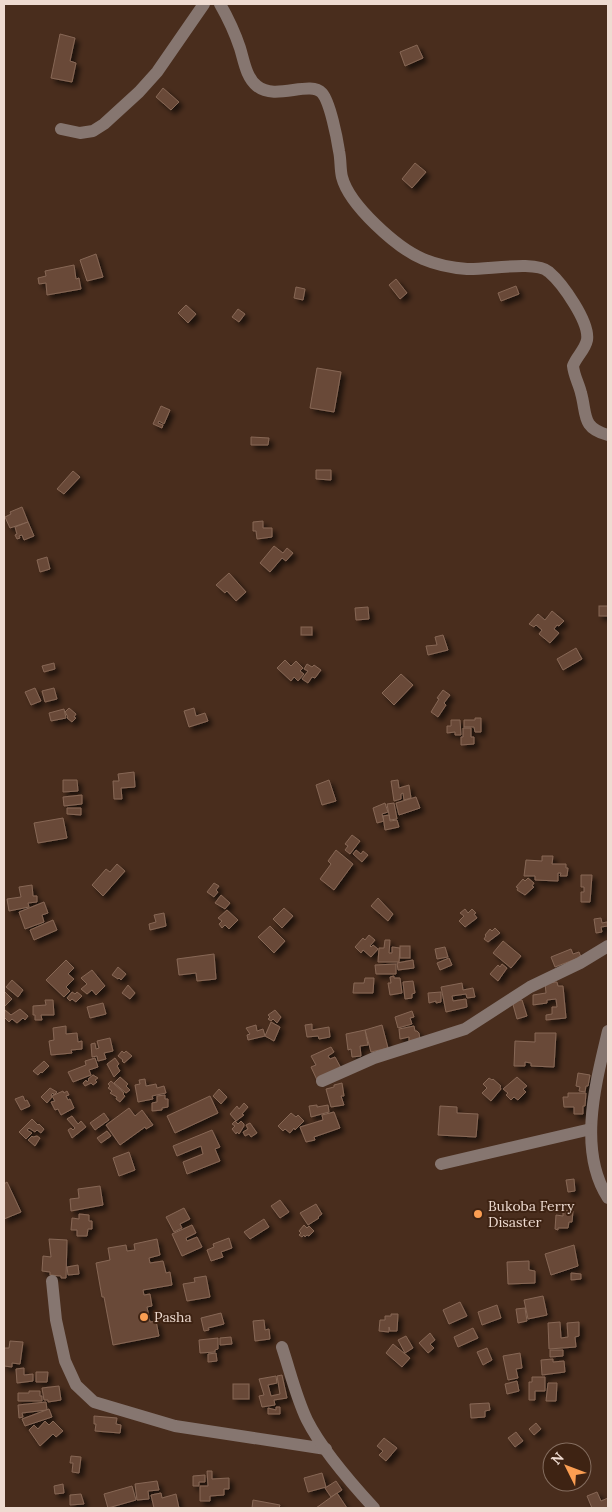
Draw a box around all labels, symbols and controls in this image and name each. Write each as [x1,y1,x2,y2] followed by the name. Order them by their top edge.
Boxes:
[488,1197,575,1231] place label: Bukoba Ferry Disaster
[472,1208,484,1220] marker: Bukoba Ferry Disaster
[154,1308,192,1326] place label: Pasha
[138,1311,150,1323] marker: Pasha
[542,1442,592,1492] north arrow
[547,1448,568,1468] text: N

